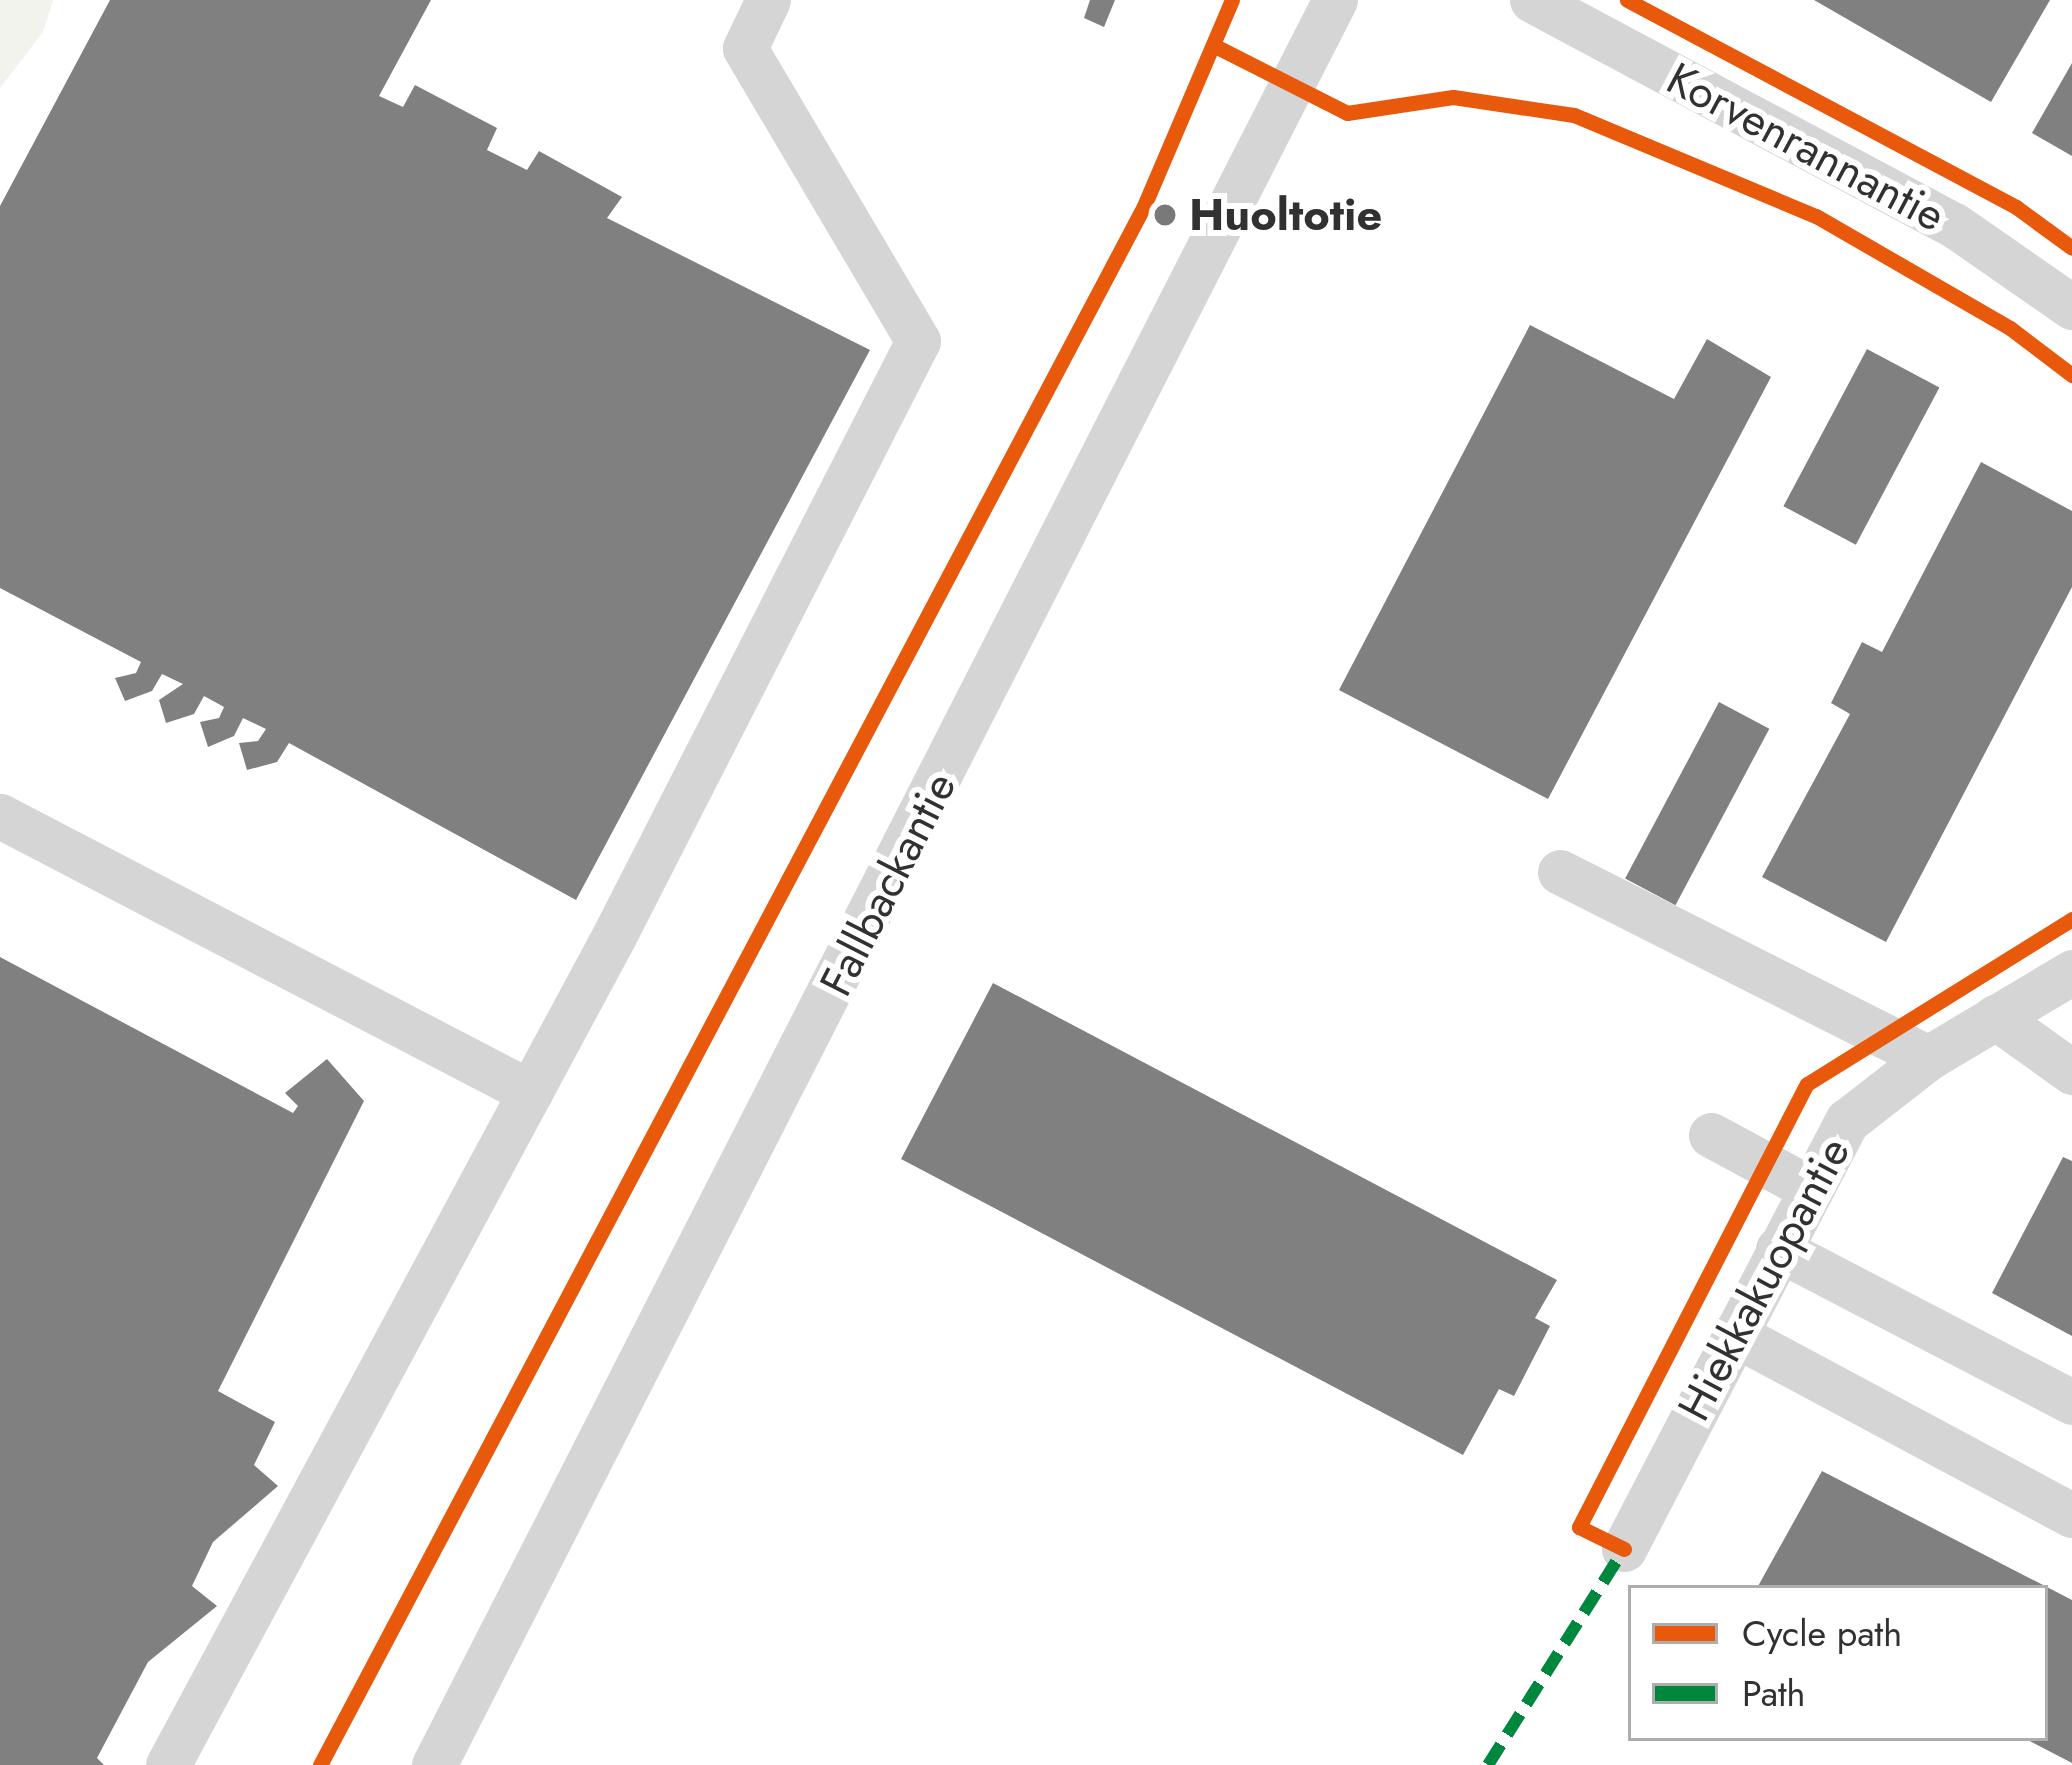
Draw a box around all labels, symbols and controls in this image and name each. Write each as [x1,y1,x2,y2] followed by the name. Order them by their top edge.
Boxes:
[1658,51,1954,243] street label: Korvenrannantie
[1189,188,1382,242] place label: Huoltotie
[1152,202,1178,228] marker: Huoltotie
[809,763,967,1005] street label: Fallbackantie
[1667,1128,1861,1430] street label: Hiekkakuopantie
[1628,1585,2048,1741] legend
[1742,1607,1902,1659] text: Cycle path
[1742,1667,1806,1719] text: Path

